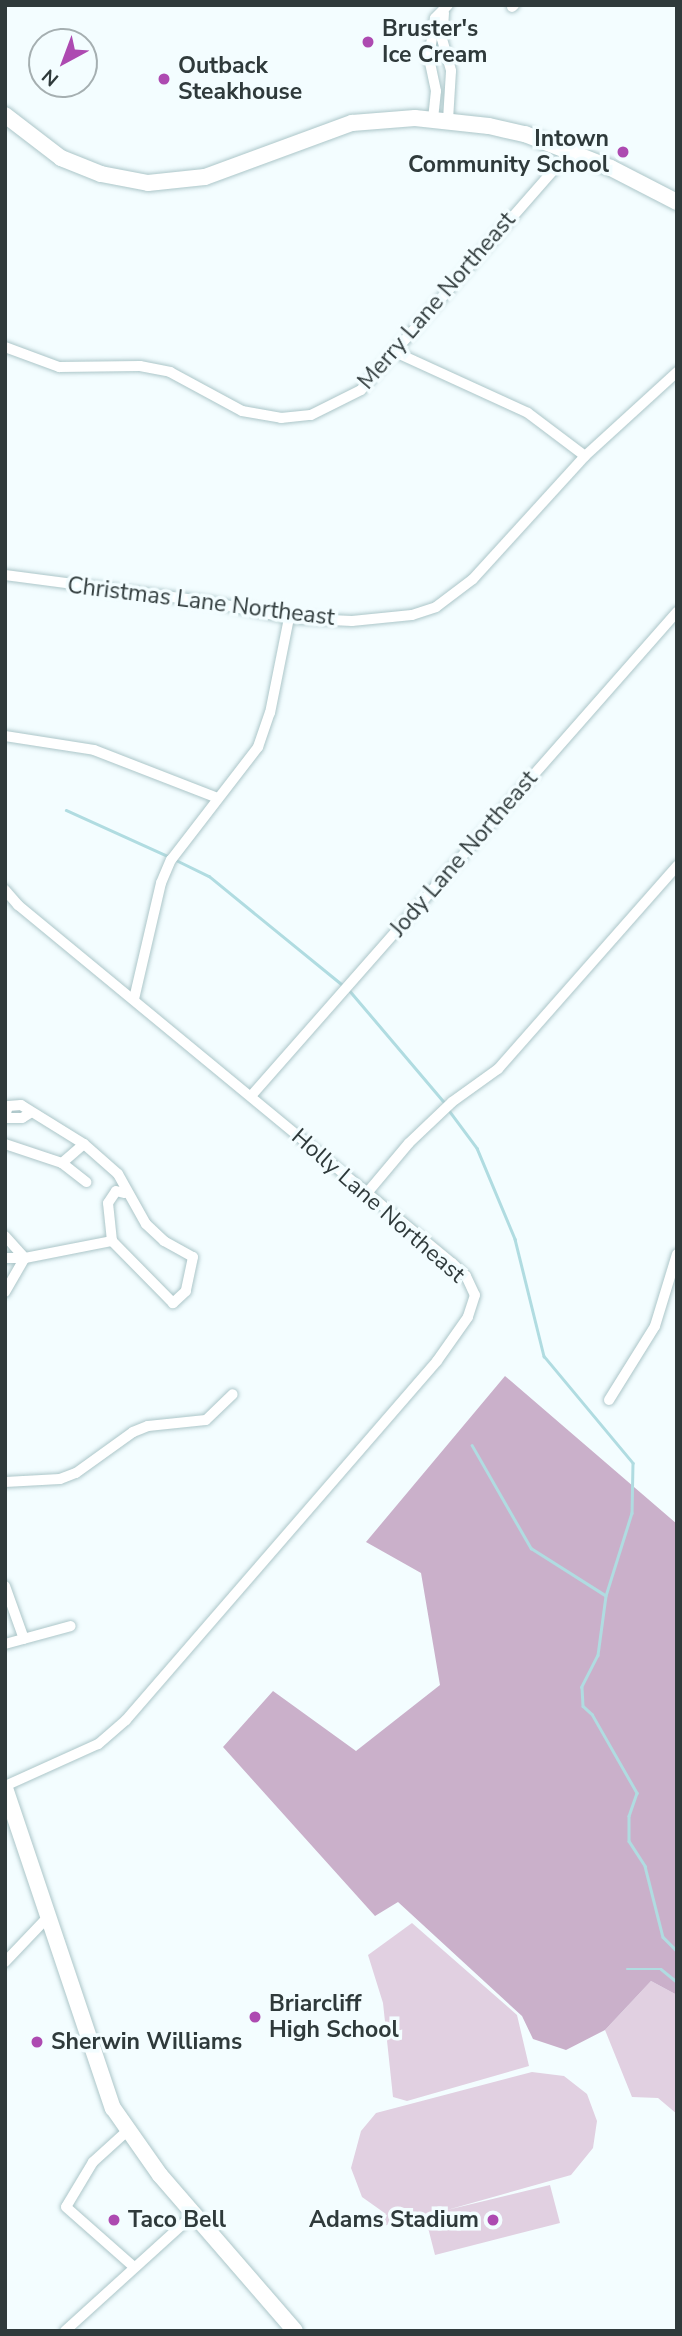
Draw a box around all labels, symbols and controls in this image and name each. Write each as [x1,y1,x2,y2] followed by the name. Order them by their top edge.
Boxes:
[382,15,487,69] place label: Bruster's Ice Cream
[28,28,98,98] north arrow
[360,34,376,50] marker: Bruster's Ice Cream
[178,52,302,106] place label: Outback Steakhouse
[37,63,64,92] text: N
[156,71,172,87] marker: Outback Steakhouse
[408,125,609,179] place label: Intown Community School
[615,144,631,160] marker: Intown Community School
[352,207,522,395] street label: Merry Lane Northeast
[66,572,336,632] street label: Christmas Lane Northeast
[385,766,543,942] street label: Jody Lane Northeast
[286,1123,470,1289] street label: Holly Lane Northeast
[269,1990,399,2044] place label: Briarcliff High School
[247,2009,263,2025] marker: Briarcliff High School
[51,2028,242,2056] place label: Sherwin Williams
[29,2034,45,2050] marker: Sherwin Williams
[128,2206,226,2234] place label: Taco Bell
[309,2206,479,2234] place label: Adams Stadium
[106,2212,122,2228] marker: Taco Bell
[485,2212,501,2228] marker: Adams Stadium

